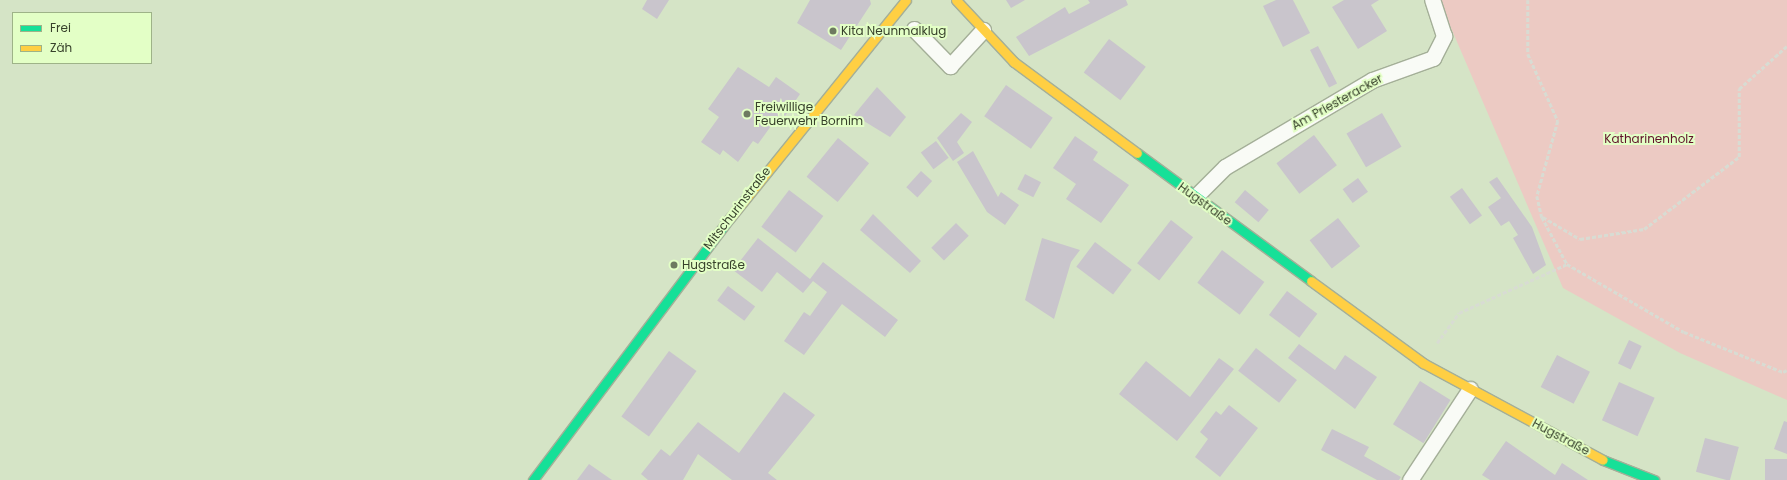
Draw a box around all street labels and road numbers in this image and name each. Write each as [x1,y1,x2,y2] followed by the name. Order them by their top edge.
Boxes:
[1289,71,1385,133] street label: Am Priesteracker
[700,164,774,252] street label: Mitschurinstraße
[1175,180,1235,228] street label: Hugstraße
[1530,416,1592,458] street label: Hugstraße

